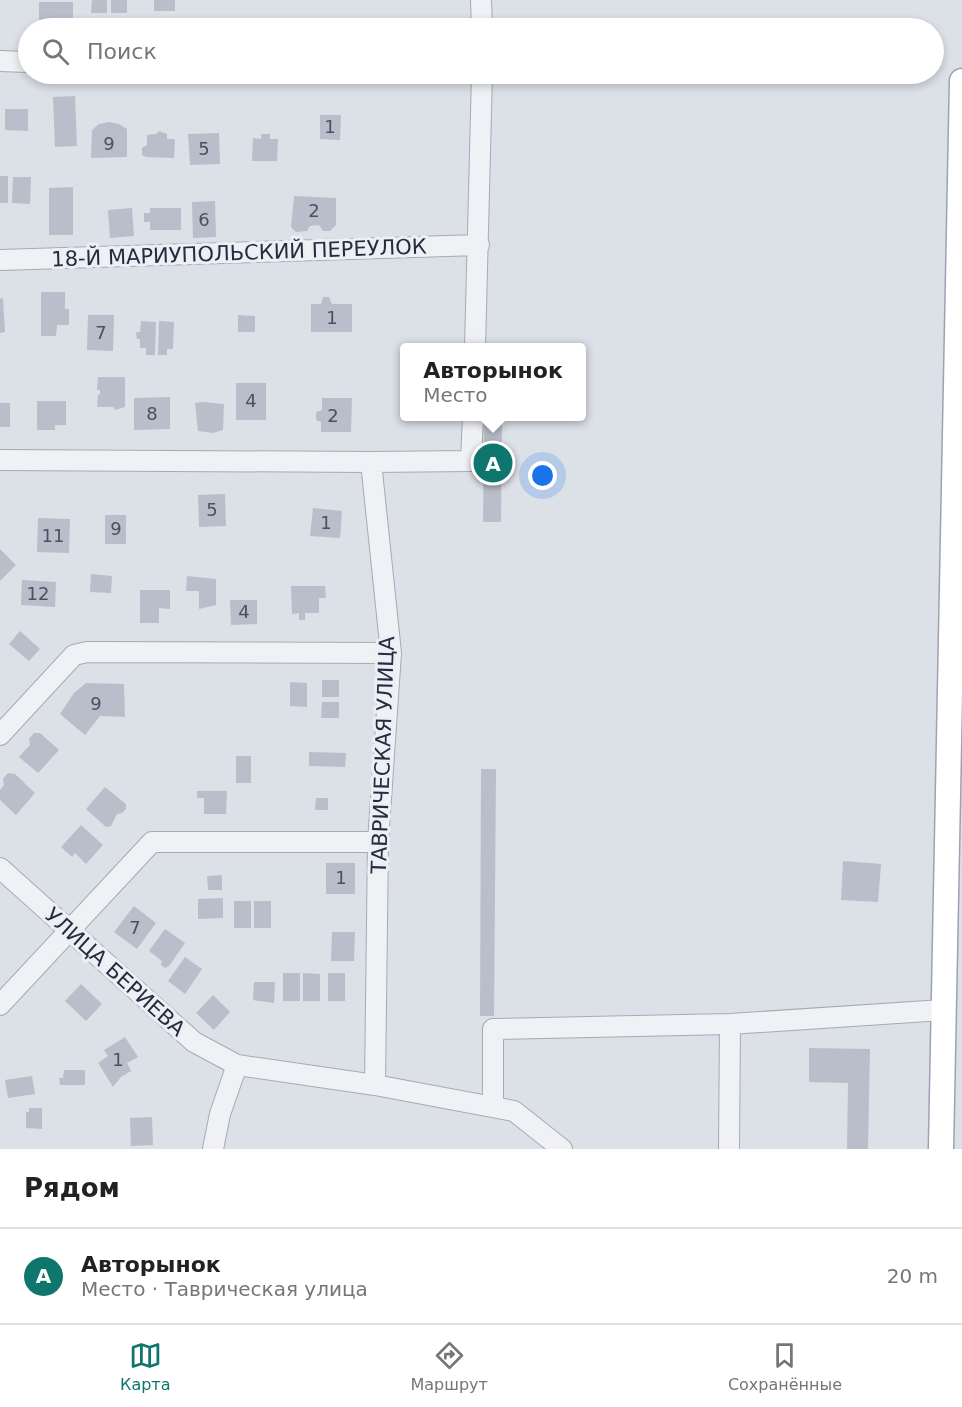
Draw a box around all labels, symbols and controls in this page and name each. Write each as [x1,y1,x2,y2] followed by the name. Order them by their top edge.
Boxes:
[18,18,944,84] search box
[39,35,72,68] icon: search
[87,39,157,64] text: Поиск
[324,116,336,137] house number: 1
[103,133,115,154] house number: 9
[198,138,210,159] house number: 5
[308,200,320,221] house number: 2
[198,209,210,230] house number: 6
[51,233,427,272] street label: 18-Й МАРИУПОЛЬСКИЙ ПЕРЕУЛОК
[326,307,338,328] house number: 1
[95,322,107,343] house number: 7
[400,343,586,421] popup
[423,358,563,383] text: Авторынок
[423,383,488,407] text: Место
[245,390,257,411] house number: 4
[146,403,158,424] house number: 8
[327,405,339,426] house number: 2
[474,440,512,486] pin: A
[528,461,557,490] your location
[206,499,218,520] house number: 5
[320,512,332,533] house number: 1
[110,518,122,539] house number: 9
[42,525,64,546] house number: 11
[27,583,49,604] house number: 12
[238,601,250,622] house number: 4
[367,635,399,875] street label: ТАВРИЧЕСКАЯ УЛИЦА
[90,693,102,714] house number: 9
[335,867,347,888] house number: 1
[40,903,190,1041] street label: УЛИЦА БЕРИЕВА
[129,917,141,938] house number: 7
[112,1049,124,1070] house number: 1
[24,1173,120,1203] text: Рядом
[81,1252,221,1277] text: Авторынок
[36,1264,51,1288] text: A
[887,1264,938,1288] text: 20 m
[81,1277,368,1301] text: Место · Таврическая улица
[120,1339,170,1394] tab: Карта
[411,1339,488,1394] tab: Маршрут
[728,1339,842,1394] tab: Сохранённые

